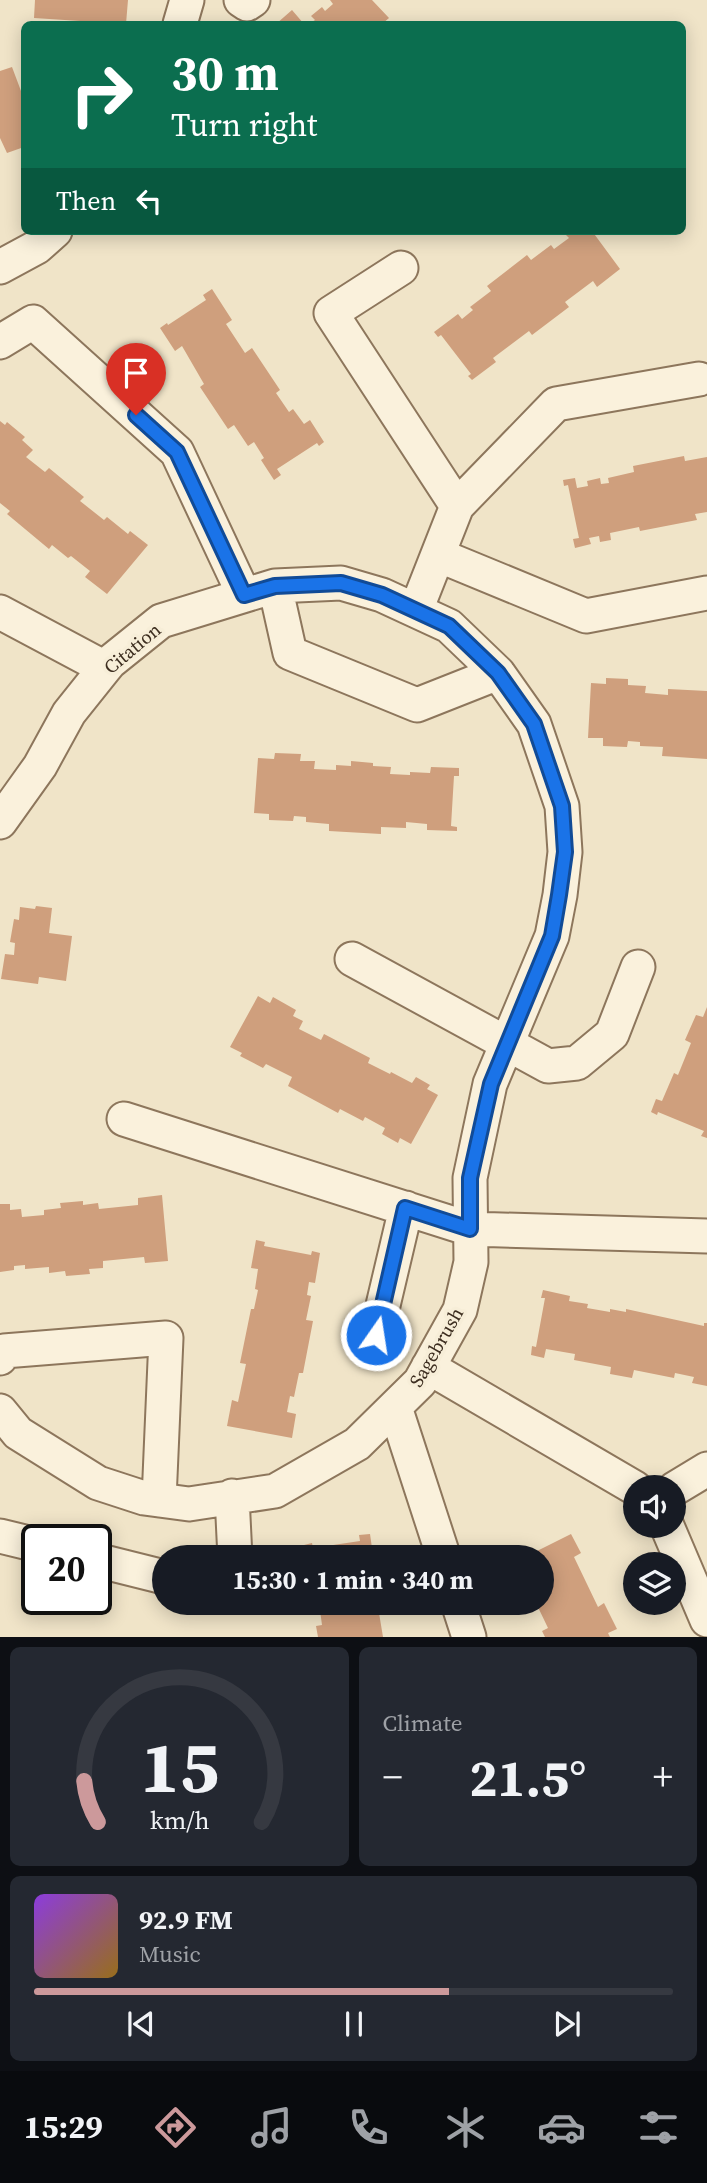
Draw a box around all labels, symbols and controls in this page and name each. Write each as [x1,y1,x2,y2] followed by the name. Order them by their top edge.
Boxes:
[171,39,279,106] text: 30 m
[56,49,147,140] icon: right
[171,103,317,147] text: Turn right
[130,182,168,220] icon: left
[56,183,116,219] text: Then
[106,343,166,415] pin
[117,354,155,392] icon: arrive
[98,616,166,680] street label: Citation
[339,1298,413,1372] position arrow
[403,1302,469,1392] street label: Sagebrush
[623,1475,686,1615] map controls
[623,1475,686,1538] button: sound
[21,1524,112,1615] speed limit sign: 20
[623,1552,686,1615] button: layers
[233,1562,473,1598] text: 15:30 · 1 min · 340 m
[383,1707,462,1739] text: Climate
[140,1718,219,1817] text: 15
[469,1742,586,1813] text: 21.5°
[383,1751,403,1803] text: −
[653,1751,673,1803] text: +
[149,1803,209,1837] text: km/h
[139,1902,233,1938] text: 92.9 FM
[139,1938,201,1970] text: Music
[122,2005,160,2043] icon: previous
[335,2005,373,2043] icon: pause
[548,2005,586,2043] icon: next
[151,2103,200,2152] icon: directions
[247,2103,296,2152] icon: music
[344,2103,393,2152] icon: phone
[441,2103,490,2152] icon: climate
[537,2103,586,2152] icon: car
[634,2103,683,2152] icon: filters
[24,2105,103,2149] text: 15:29

